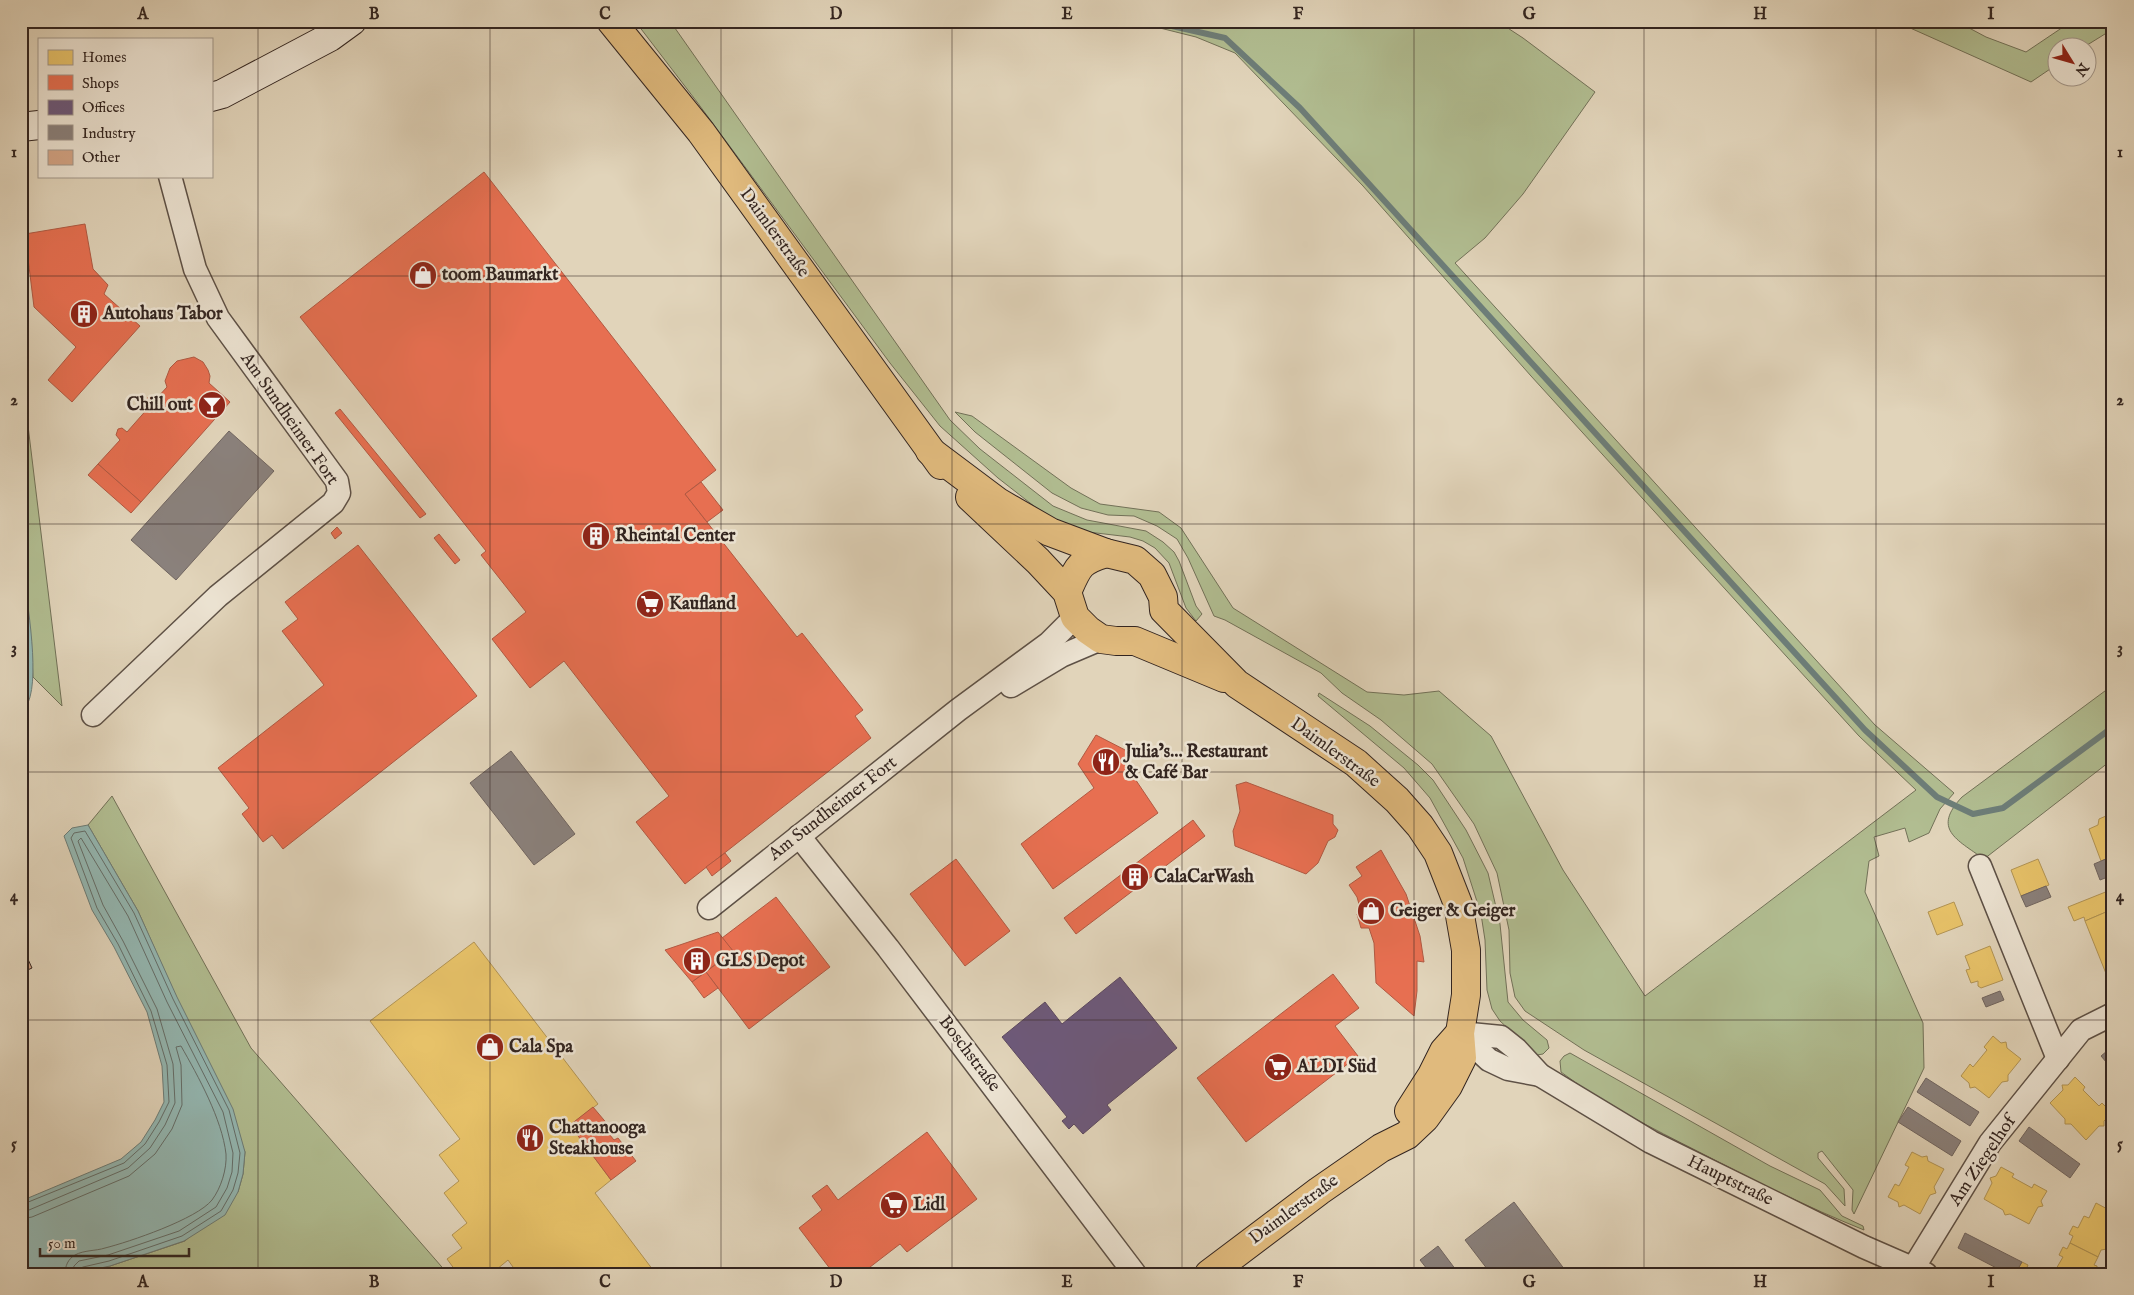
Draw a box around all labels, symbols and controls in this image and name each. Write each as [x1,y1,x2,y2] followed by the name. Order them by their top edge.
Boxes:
[137,5,150,25] text: A
[369,5,380,25] text: B
[599,5,611,25] text: C
[830,5,843,25] text: D
[1061,5,1073,25] text: E
[1293,5,1304,25] text: F
[1523,5,1536,25] text: G
[1753,5,1767,25] text: H
[1988,5,1995,25] text: I
[38,38,212,178] legend
[2046,38,2096,88] north arrow
[82,48,126,67] text: Homes
[2071,58,2093,79] text: N
[82,74,119,93] text: Shops
[82,98,125,117] text: Offices
[82,124,136,143] text: Industry
[11,143,17,163] text: 1
[2117,143,2123,163] text: 1
[82,148,120,167] text: Other
[734,184,814,282] street label: Daimlerstraße
[408,260,438,290] shop icon: toom Baumarkt
[441,264,559,287] place label: toom Baumarkt
[69,299,99,329] building icon: Autohaus Tabor
[102,303,223,326] place label: Autohaus Tabor
[234,347,343,490] street label: Am Sundheimer Fort
[197,390,227,420] bar icon: Chill out
[10,391,18,411] text: 2
[2116,391,2124,411] text: 2
[127,394,194,417] place label: Chill out
[581,521,611,551] building icon: Rheintal Center
[615,525,736,548] place label: Rheintal Center
[635,589,665,619] supermarket icon: Kaufland
[669,593,736,616] place label: Kaufland
[11,639,17,659] text: 3
[2117,639,2123,659] text: 3
[1286,713,1384,793] street label: Daimlerstraße
[1123,741,1269,785] place label: Julia’s… Restaurant & Café Bar
[1091,747,1121,777] restaurant icon: Julia’s… Restaurant & Café Bar
[763,752,902,867] street label: Am Sundheimer Fort
[1120,862,1150,892] building icon: CalaCarWash
[1154,866,1254,889] place label: CalaCarWash
[10,887,19,907] text: 4
[2116,887,2125,907] text: 4
[1356,896,1386,926] shop icon: Geiger & Geiger
[1390,900,1516,923] place label: Geiger & Geiger
[682,946,712,976] building icon: GLS Depot
[716,950,805,973] place label: GLS Depot
[933,1011,1005,1097] street label: Boschstraße
[475,1032,505,1062] shop icon: Cala Spa
[509,1036,574,1059] place label: Cala Spa
[1263,1052,1293,1082] supermarket icon: ALDI Süd
[1296,1056,1376,1079] place label: ALDI Süd
[1944,1108,2024,1211] street label: Am Ziegelhof
[549,1117,647,1161] place label: Chattanooga Steakhouse
[515,1123,545,1153] restaurant icon: Chattanooga Steakhouse
[11,1135,17,1155] text: 5
[2117,1135,2123,1155] text: 5
[1683,1150,1777,1212] street label: Hauptstraße
[1245,1170,1343,1250] street label: Daimlerstraße
[879,1190,909,1220] supermarket icon: Lidl
[913,1194,946,1217] place label: Lidl
[40,1225,189,1257] scale bar
[48,1234,76,1253] text: 50 m
[137,1273,150,1293] text: A
[369,1273,380,1293] text: B
[599,1273,611,1293] text: C
[830,1273,843,1293] text: D
[1061,1273,1073,1293] text: E
[1293,1273,1304,1293] text: F
[1523,1273,1536,1293] text: G
[1753,1273,1767,1293] text: H
[1988,1273,1995,1293] text: I

